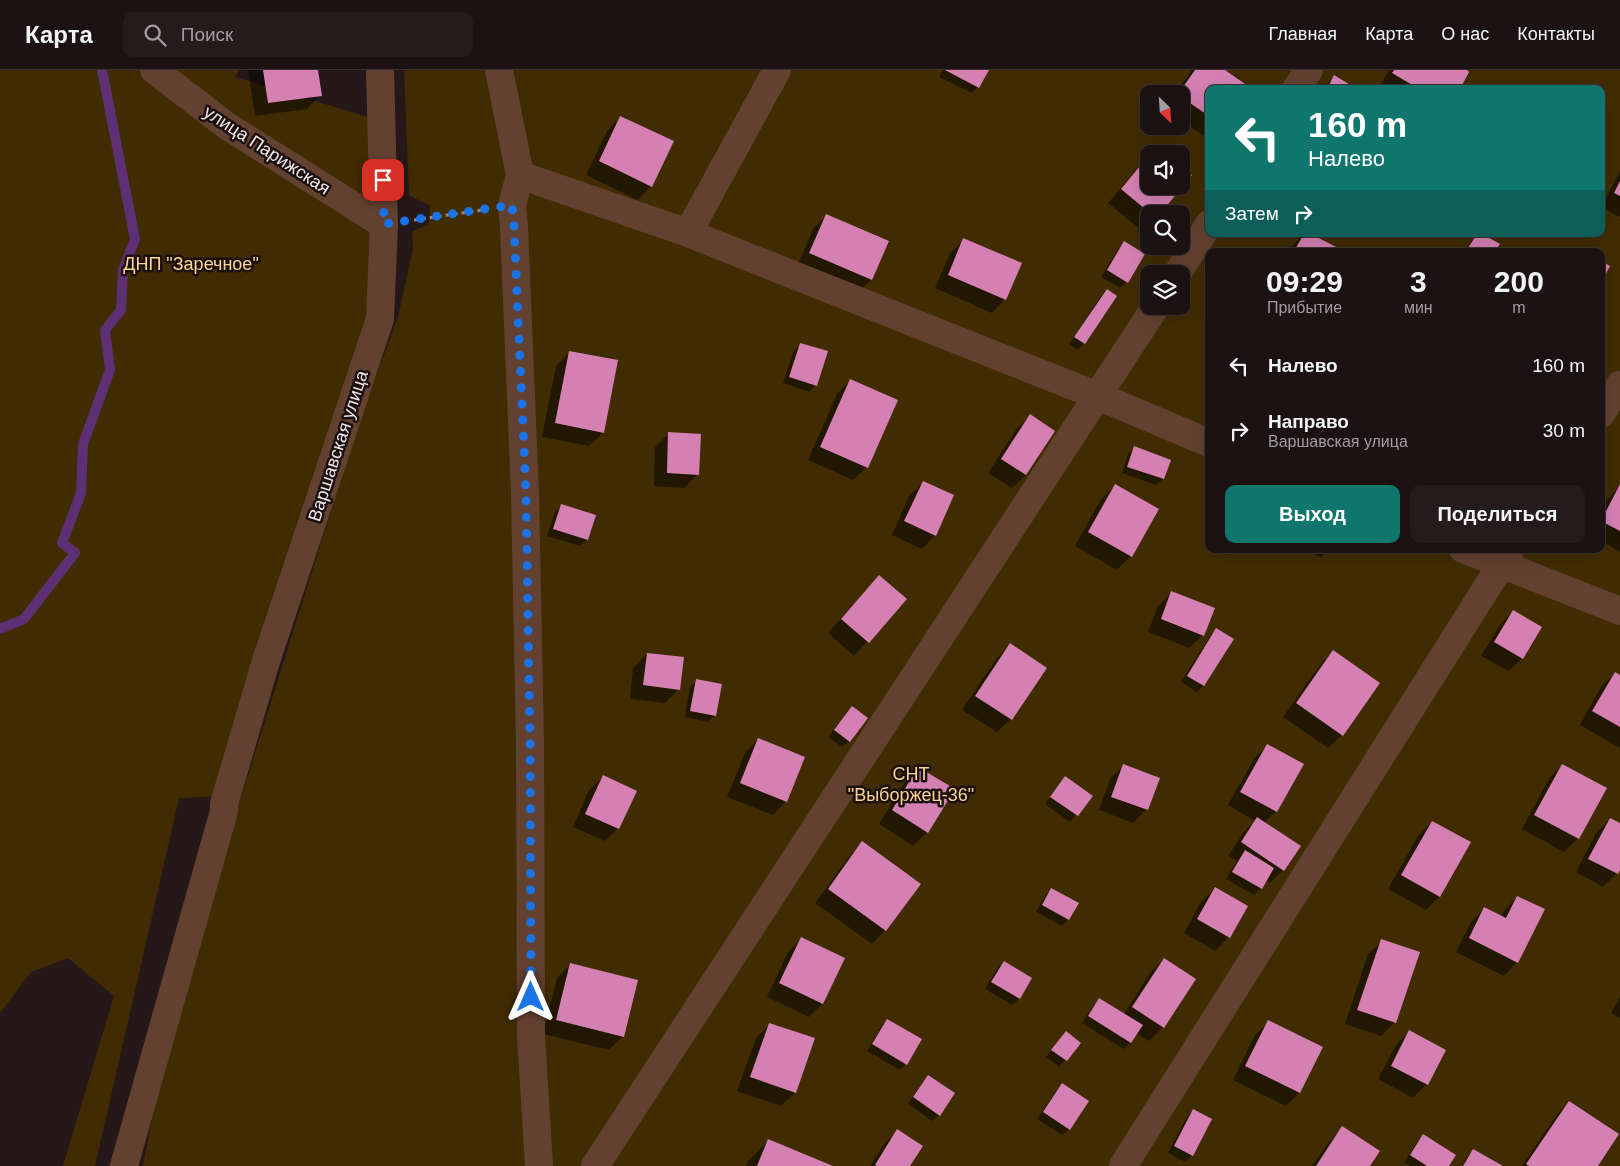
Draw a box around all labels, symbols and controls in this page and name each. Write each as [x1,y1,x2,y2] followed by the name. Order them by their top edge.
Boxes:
[123,12,473,57] search box
[25,21,93,48] text: Карта
[141,21,169,49] icon: search
[181,24,233,45] text: Поиск
[1269,24,1337,44] text: Главная
[1365,24,1413,44] text: Карта
[1441,24,1489,44] text: О нас
[1517,24,1595,44] text: Контакты
[1140,85,1190,135] north arrow
[1140,85,1190,315] map controls
[200,102,334,198] street label: улица Парижская
[1225,105,1290,170] icon: left
[1308,105,1407,144] text: 160 m
[1140,145,1190,195] button: sound
[1308,146,1385,171] text: Налево
[362,159,404,201] pin
[369,166,397,194] icon: arrive
[1289,200,1317,228] icon: right
[1225,203,1279,224] text: Затем
[1140,205,1190,255] button: search
[123,254,259,274] park label: ДНП "Заречное"
[1140,265,1190,315] button: layers
[1266,265,1343,298] text: 09:29
[1410,265,1427,298] text: 3
[1494,265,1544,298] text: 200
[1267,299,1342,316] text: Прибытие
[1404,299,1433,316] text: мин
[1512,299,1525,316] text: m
[1225,352,1253,380] icon: left
[1268,355,1338,376] text: Налево
[1532,355,1585,376] text: 160 m
[304,367,372,524] street label: Варшавская улица
[1268,411,1349,432] text: Направо
[1225,417,1253,445] icon: right
[1543,420,1585,441] text: 30 m
[1268,433,1408,450] text: Варшавская улица
[1225,485,1400,543] button: Выход
[1410,485,1585,543] button: Поделиться
[848,764,974,805] park label: СНТ "Выборжец-36"
[504,970,556,1022] position arrow

